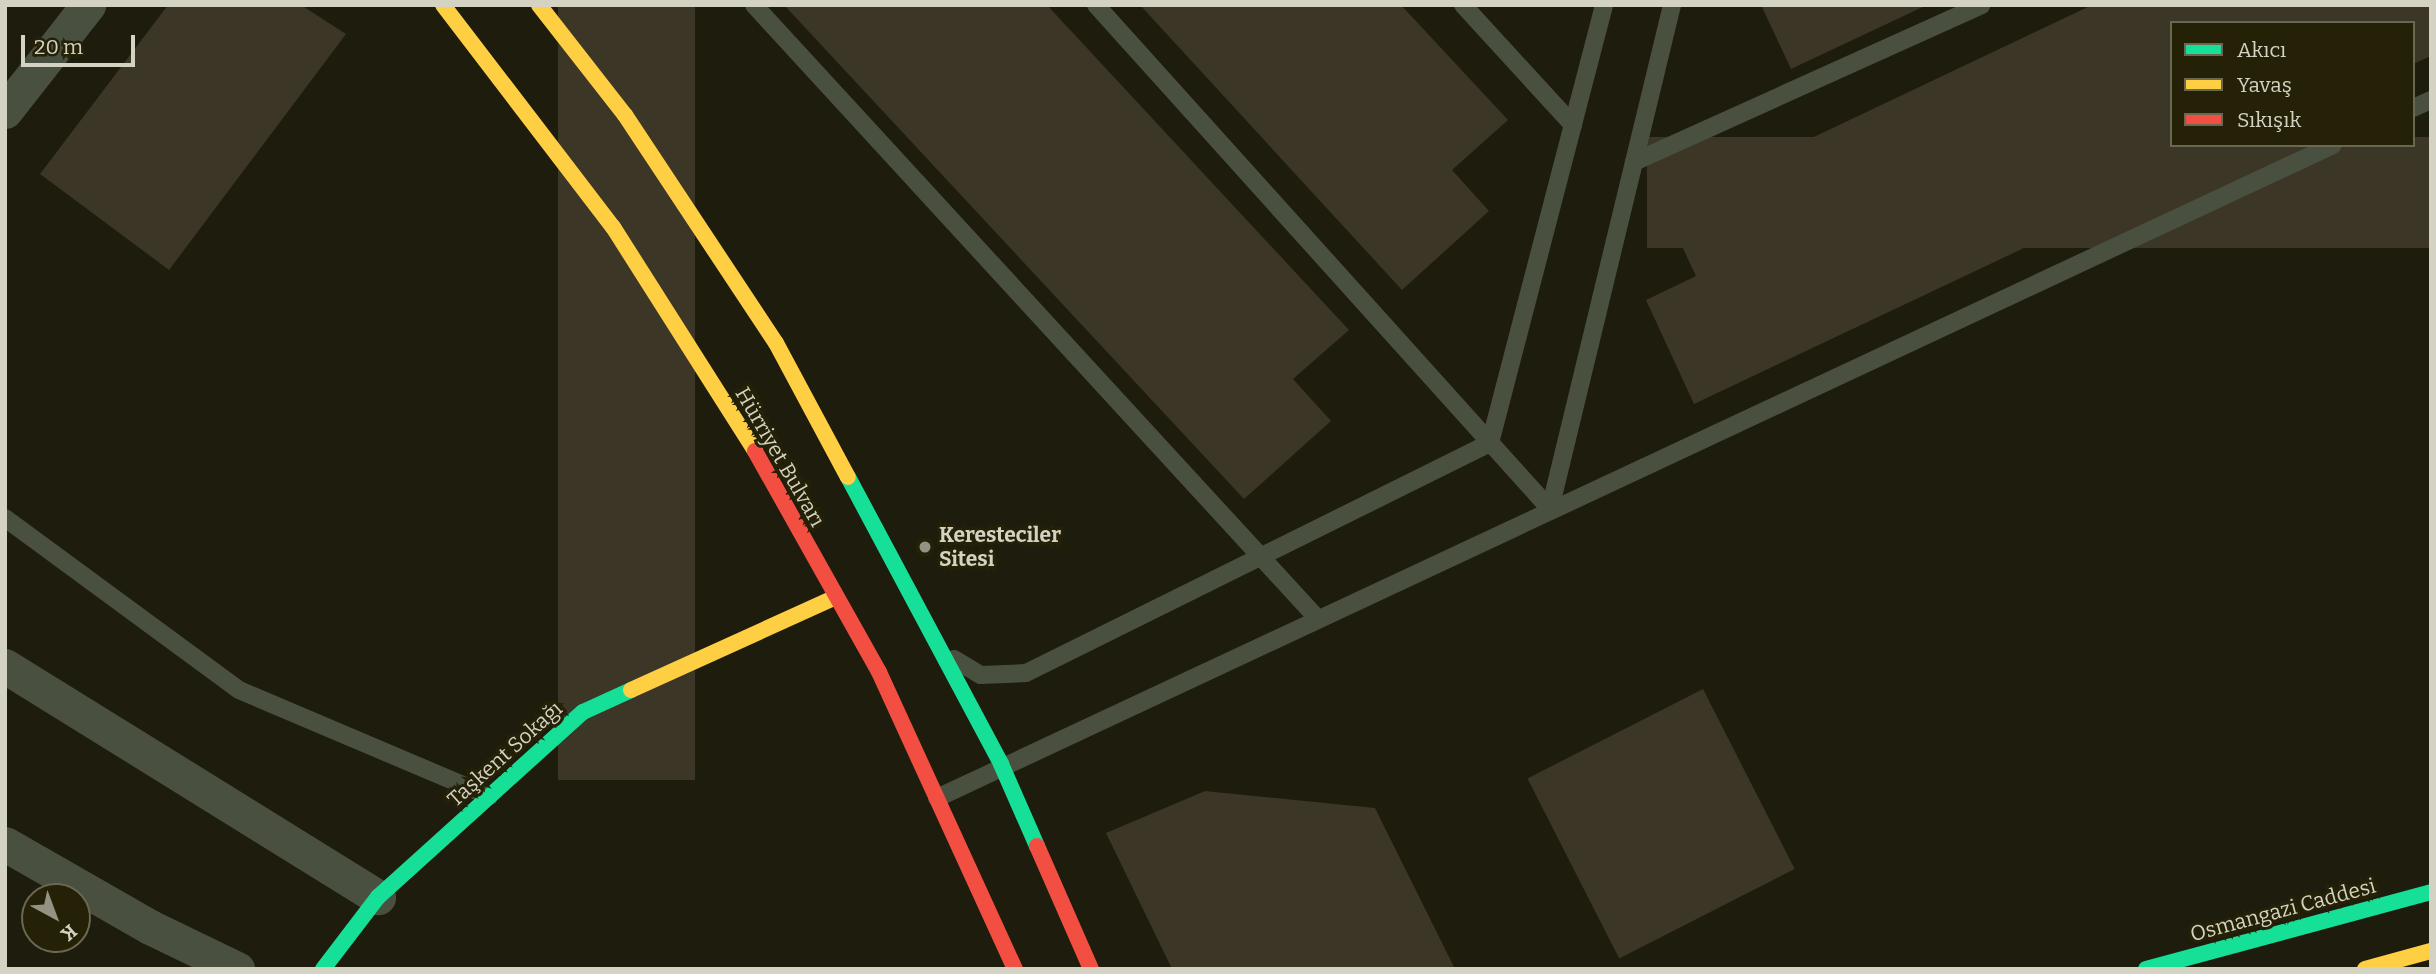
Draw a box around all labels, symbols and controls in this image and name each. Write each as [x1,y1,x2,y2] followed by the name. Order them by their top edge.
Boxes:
[24,21,138,65] scale bar
[2170,21,2415,147] legend
[34,34,83,60] text: 20 m
[2237,37,2286,63] text: Akıcı
[2237,72,2292,98] text: Yavaş
[2237,107,2301,133] text: Sıkışık
[730,383,830,531] street label: Hürriyet Bulvarı
[939,522,1061,572] place label: Keresteciler Sitesi
[917,539,933,555] marker: Keresteciler Sitesi
[442,696,568,812] street label: Taşkent Sokağı
[2187,873,2379,947] street label: Osmangazi Caddesi
[21,883,91,953] north arrow
[56,920,81,946] text: K

